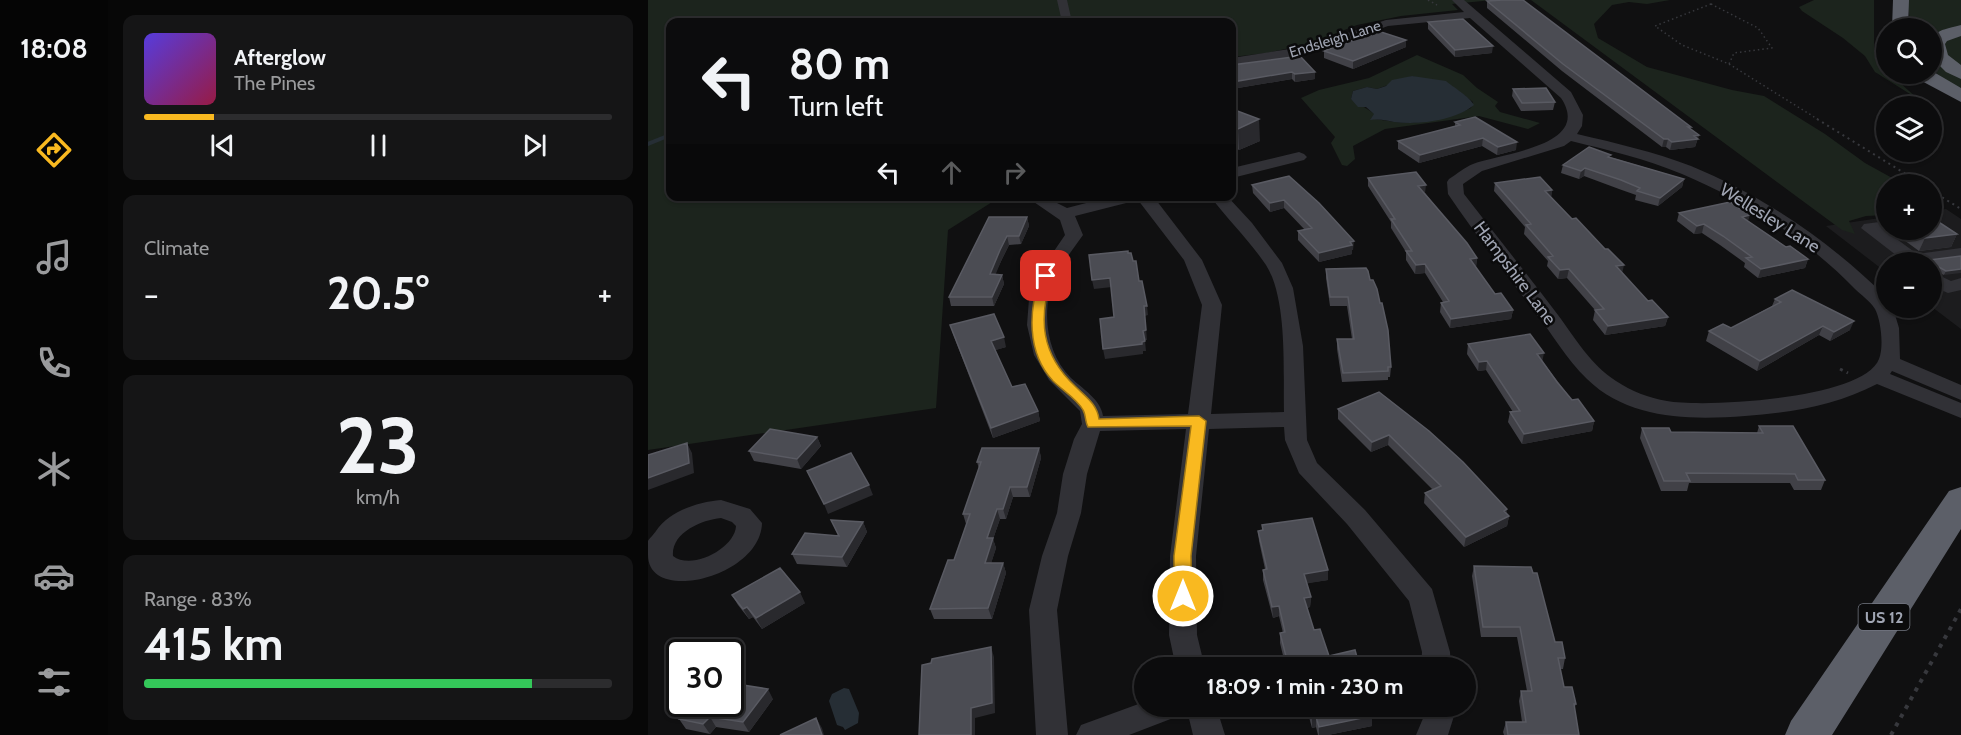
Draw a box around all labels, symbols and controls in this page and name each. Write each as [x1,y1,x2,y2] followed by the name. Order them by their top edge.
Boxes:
[1287,16,1383,62] street label: Endsleigh Lane
[1876,18,1942,318] map controls
[1876,18,1942,84] button: search
[20,32,88,65] text: 18:08
[789,38,890,90] text: 80 m
[690,42,768,120] icon: left
[234,44,326,71] text: Afterglow
[234,71,315,95] text: The Pines
[789,90,883,123] text: Turn left
[1876,96,1942,162] button: layers
[33,129,75,171] icon: directions
[206,129,239,162] icon: previous
[362,129,395,162] icon: pause
[518,129,551,162] icon: next
[872,156,905,189] icon: left
[935,156,968,189] icon: ahead
[998,156,1031,189] icon: right
[1876,174,1942,240] button: +
[1716,178,1824,258] street label: Wellesley Lane
[1469,217,1561,329] street label: Hampshire Lane
[33,236,75,278] icon: music
[144,236,209,260] text: Climate
[1020,250,1071,301] pin
[1876,252,1942,318] button: −
[1029,259,1062,292] icon: arrive
[327,266,429,320] text: 20.5°
[144,274,159,314] text: −
[597,274,612,314] text: +
[33,342,75,384] icon: phone
[336,398,420,493] text: 23
[33,448,75,490] icon: climate
[356,485,400,509] text: km/h
[33,555,75,597] icon: car
[1151,564,1215,628] position arrow
[144,587,252,611] text: Range · 83%
[1858,604,1910,630] road number: US 12
[144,617,283,671] text: 415 km
[666,639,744,717] speed limit sign: 30
[33,661,75,703] icon: filters
[1207,673,1403,700] text: 18:09 · 1 min · 230 m

